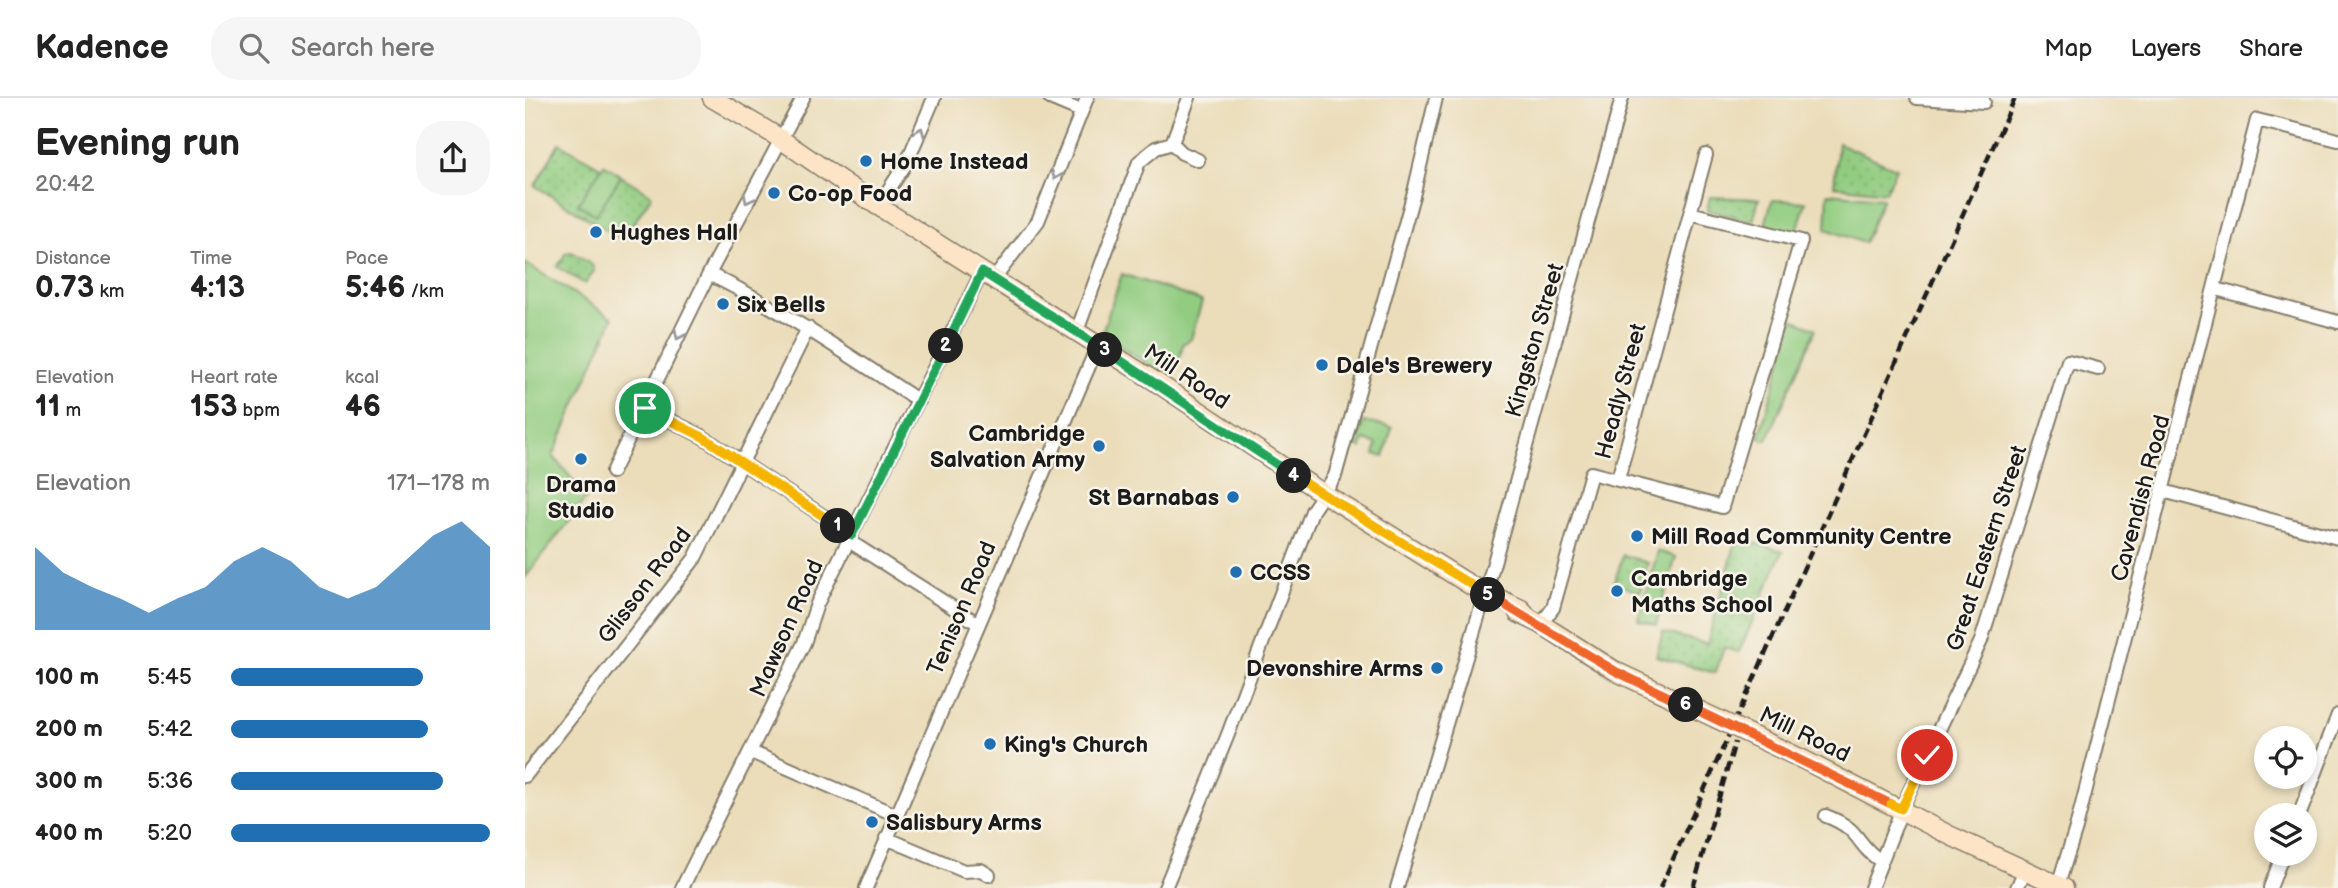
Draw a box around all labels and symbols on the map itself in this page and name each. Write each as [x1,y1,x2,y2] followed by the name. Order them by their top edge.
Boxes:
[912,127,926,139] one-way arrow
[880,148,1028,176] place label: Home Instead
[858,153,874,169] marker: Home Instead
[1051,168,1065,180] one-way arrow
[788,180,912,208] place label: Co-op Food
[766,185,782,201] marker: Co-op Food
[742,192,756,204] one-way arrow
[610,219,738,247] place label: Hughes Hall
[588,224,604,240] marker: Hughes Hall
[1500,260,1570,421] street label: Kingston Street
[737,291,825,319] place label: Six Bells
[715,296,731,312] marker: Six Bells
[1589,320,1653,462] street label: Headly Street
[674,328,688,340] one-way arrow
[929,328,963,364] pin: 2
[1087,332,1123,368] pin: 3
[1138,338,1235,416] street label: Mill Road
[1336,352,1493,380] place label: Dale's Brewery
[1314,357,1330,373] marker: Dale's Brewery
[615,378,675,438] pin
[2105,412,2177,585] street label: Cavendish Road
[930,420,1085,474] place label: Cambridge Salvation Army
[1091,438,1107,454] marker: Cambridge Salvation Army
[1940,442,2033,655] street label: Great Eastern Street
[573,451,589,467] marker: Drama Studio
[1277,458,1311,494] pin: 4
[546,471,616,525] place label: Drama Studio
[1088,484,1219,512] place label: St Barnabas
[1225,489,1241,505] marker: St Barnabas
[821,508,855,544] pin: 1
[592,522,698,649] street label: Glisson Road
[1651,523,1952,551] place label: Mill Road Community Centre
[1629,528,1645,544] marker: Mill Road Community Centre
[921,537,1003,680] street label: Tenison Road
[744,555,830,701] street label: Mawson Road
[1250,559,1311,587] place label: CCSS
[1228,564,1244,580] marker: CCSS
[1631,565,1773,619] place label: Cambridge Maths School
[1471,578,1506,612] pin: 5
[1609,583,1625,599] marker: Cambridge Maths School
[1246,655,1423,683] place label: Devonshire Arms
[1429,660,1445,676] marker: Devonshire Arms
[1669,688,1703,722] pin: 6
[1755,701,1854,769] street label: Mill Road
[1897,725,1957,785] pin
[1004,731,1148,759] place label: King's Church
[982,736,998,752] marker: King's Church
[886,809,1042,837] place label: Salisbury Arms
[864,814,880,830] marker: Salisbury Arms

